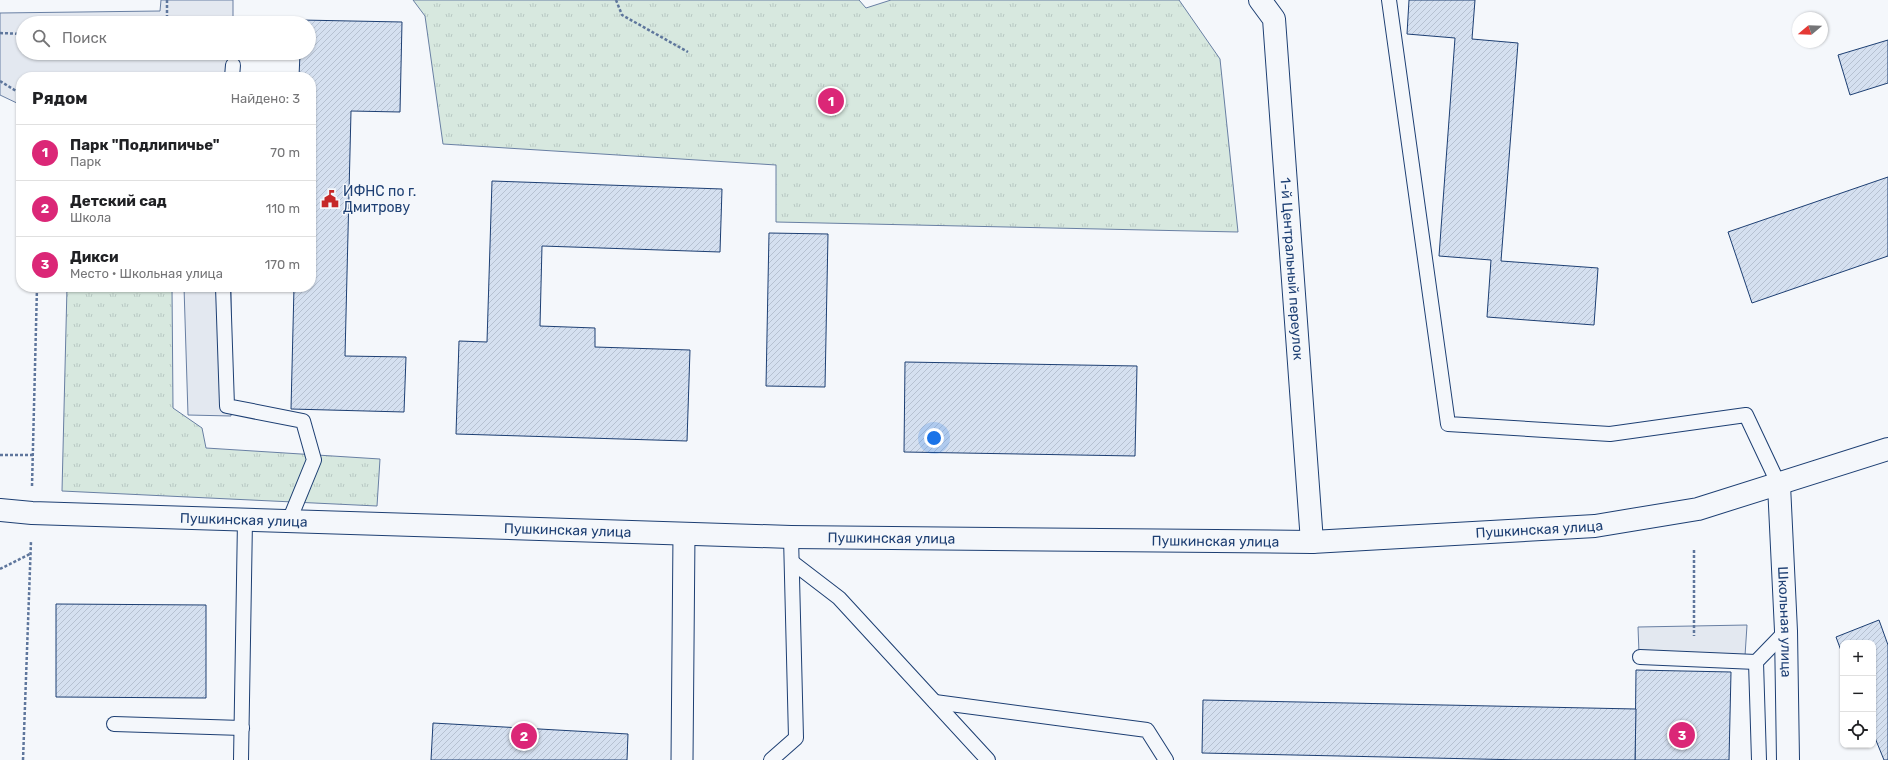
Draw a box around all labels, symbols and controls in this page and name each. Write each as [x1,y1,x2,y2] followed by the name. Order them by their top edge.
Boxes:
[1792,12,1828,48] north arrow
[16,16,316,60] search box
[30,27,52,49] icon: search
[62,29,107,47] text: Поиск
[818,86,844,116] pin: 1
[32,88,88,108] text: Рядом
[231,91,300,106] text: Найдено: 3
[70,136,220,154] text: Парк "Подлипичье"
[42,145,48,160] text: 1
[270,145,300,160] text: 70 m
[70,154,101,169] text: Парк
[1277,177,1307,361] street label: 1-й Центральный переулок
[343,183,416,216] place label: ИФНС по г. Дмитрову
[320,189,340,209] public building icon: ИФНС по г. Дмитрову
[70,192,167,210] text: Детский сад
[41,201,49,216] text: 2
[266,201,300,216] text: 110 m
[70,210,111,225] text: Школа
[70,248,118,266] text: Дикси
[41,257,49,272] text: 3
[265,257,300,272] text: 170 m
[70,266,223,281] text: Место · Школьная улица
[924,428,944,448] your location
[180,509,308,530] street label: Пушкинская улица
[1475,516,1604,541] street label: Пушкинская улица
[504,519,632,540] street label: Пушкинская улица
[828,529,955,547] street label: Пушкинская улица
[1152,532,1279,550] street label: Пушкинская улица
[1774,566,1795,678] street label: Школьная улица
[1840,640,1876,748] map controls
[1840,640,1876,676] button: +
[1840,676,1876,712] button: −
[1840,712,1876,748] button: locate
[1669,720,1695,750] pin: 3
[511,721,537,751] pin: 2

